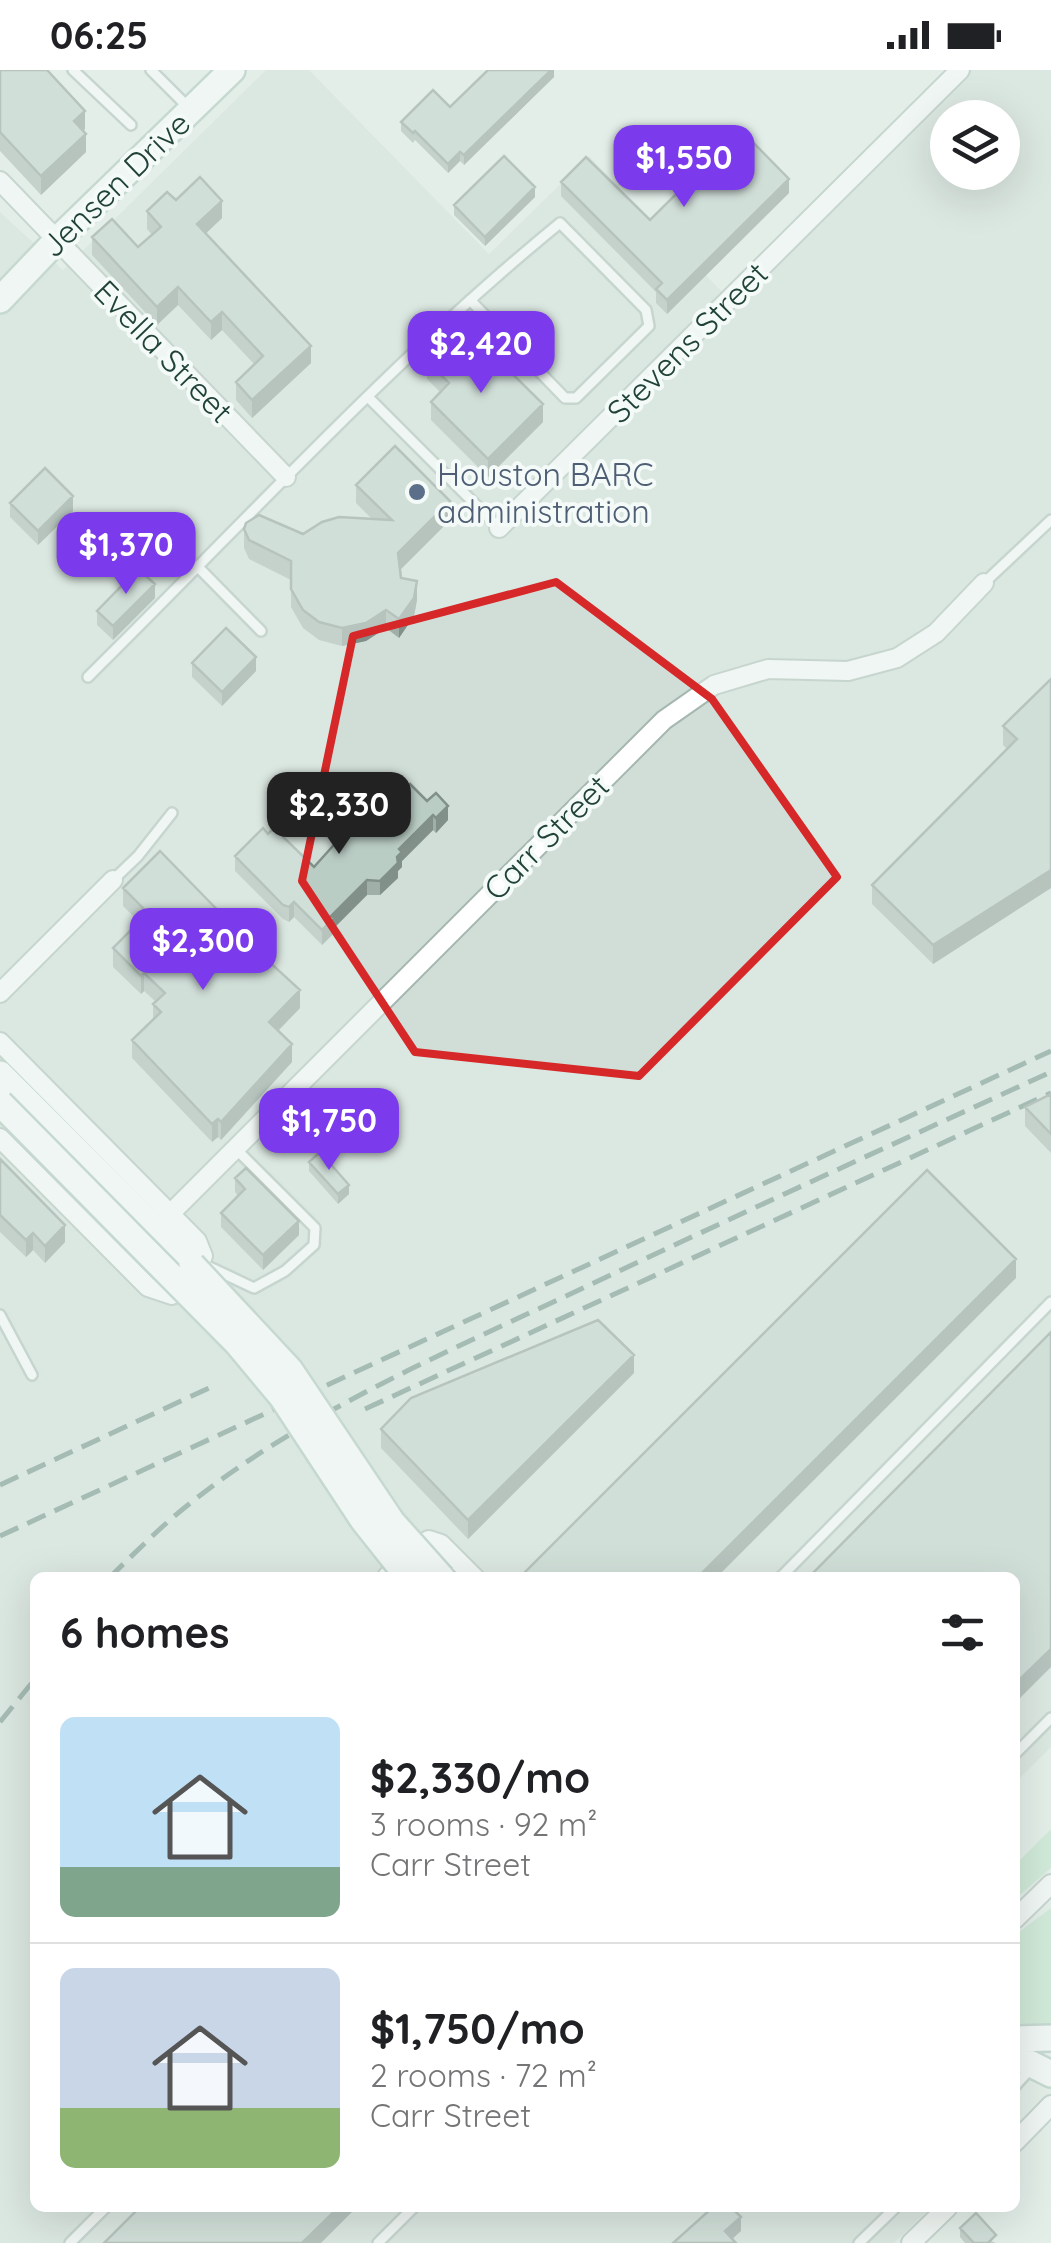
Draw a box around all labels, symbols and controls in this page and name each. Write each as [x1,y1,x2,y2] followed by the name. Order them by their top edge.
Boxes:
[50,11,148,59] text: 06:25
[930,100,1020,190] map controls
[930,100,1020,190] button: layers
[32,103,198,265] street label: Jensen Drive
[603,125,765,210] pin: $1,550
[636,137,732,177] text: $1,550
[598,253,776,431] street label: Stevens Street
[86,271,242,431] street label: Evella Street
[400,311,562,396] pin: $2,420
[430,323,532,363] text: $2,420
[437,454,653,531] place label: Houston BARC administration
[406,481,428,503] marker: Houston BARC administration
[45,512,207,597] pin: $1,370
[79,524,173,564] text: $1,370
[475,766,617,908] street label: Carr Street
[258,772,420,857] pin: $2,330
[289,784,389,824] text: $2,330
[122,908,284,993] pin: $2,300
[152,920,254,960] text: $2,300
[248,1088,410,1173] pin: $1,750
[281,1100,377,1140] text: $1,750
[935,1605,990,1660] icon: filters
[60,1606,230,1659] text: 6 homes
[370,1751,590,1804] text: $2,330/mo
[140,1757,260,1877] icon: home
[370,1804,597,1844] text: 3 rooms · 92 m²
[370,1844,531,1884] text: Carr Street
[370,2002,585,2055] text: $1,750/mo
[140,2008,260,2128] icon: home
[370,2055,597,2095] text: 2 rooms · 72 m²
[370,2095,531,2135] text: Carr Street

